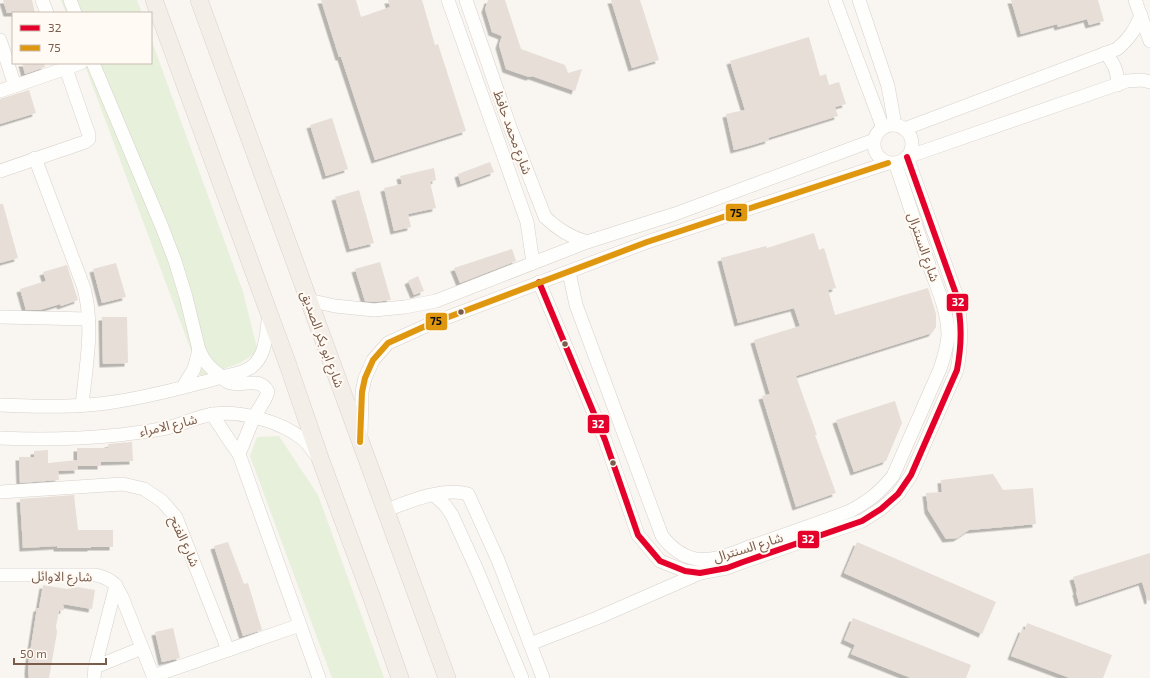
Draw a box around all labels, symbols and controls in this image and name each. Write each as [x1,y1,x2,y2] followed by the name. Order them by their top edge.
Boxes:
[12,12,152,64] legend
[48,20,62,34] text: 32
[48,40,61,54] text: 75
[487,88,536,177] street label: شارع محمد حافظ
[725,203,748,222] line badge: 75
[730,206,742,219] text: 75
[902,210,943,285] street label: شارع السنترال
[295,288,348,391] street label: شارع ابو بكر الصديق
[946,293,969,312] line badge: 32
[952,295,964,308] text: 32
[456,307,466,317] unlabelled marker
[425,312,448,331] line badge: 75
[430,314,442,327] text: 75
[560,339,570,349] unlabelled marker
[137,411,199,442] street label: شارع الامراء
[587,414,610,434] line badge: 32
[592,417,604,430] text: 32
[608,458,618,468] unlabelled marker
[164,513,203,570] street label: شارع الفتح
[711,529,786,568] street label: شارع السنترال
[797,530,820,549] line badge: 32
[802,532,814,545] text: 32
[31,567,93,588] street label: شارع الاوائل
[14,640,106,666] scale bar
[20,646,47,660] text: 50 m

